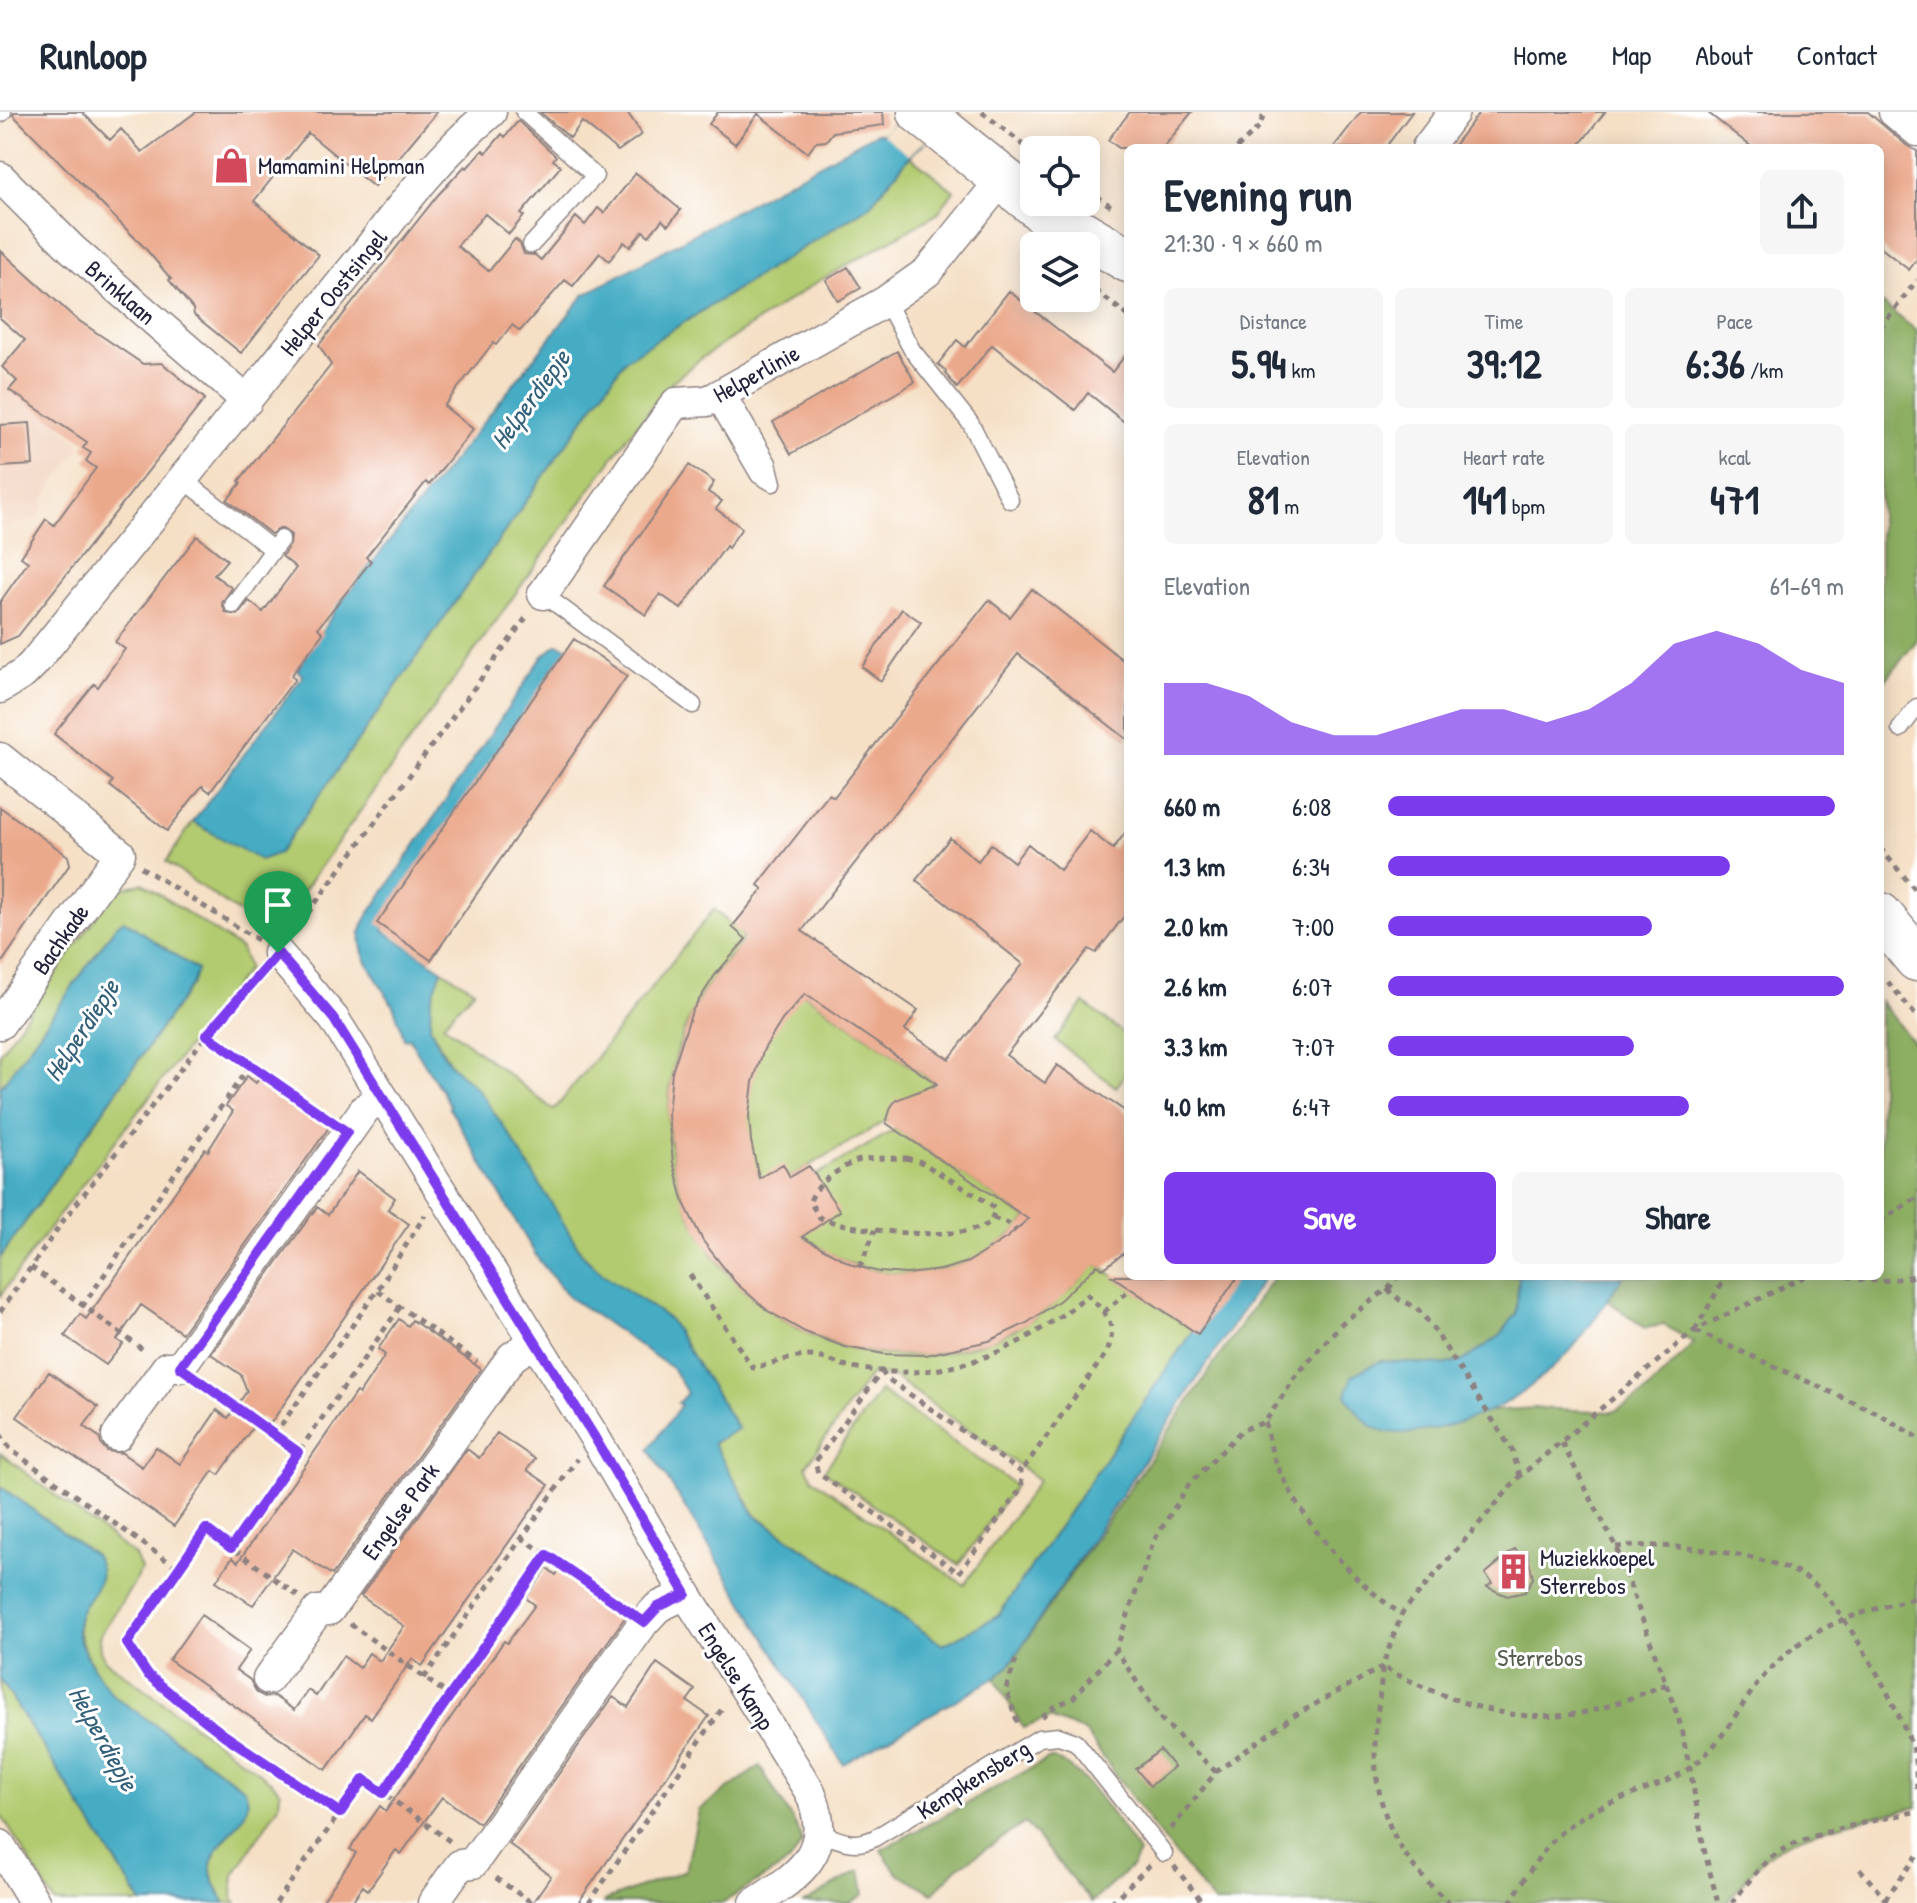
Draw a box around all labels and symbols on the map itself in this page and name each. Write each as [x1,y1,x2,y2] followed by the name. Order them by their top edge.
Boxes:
[213,146,251,184] shop icon: Mamamini Helpman
[258,149,425,181] place label: Mamamini Helpman
[272,221,394,362] street label: Helper Oostsingel
[79,252,163,332] street label: Brinklaan
[707,336,805,410] street label: Helperlinie
[482,341,580,456] water label: Helperdiepje
[244,871,312,953] pin
[24,897,96,981] street label: Bachkade
[35,971,129,1088] water label: Helperdiepje
[354,1456,446,1566] street label: Engelse Park
[1540,1541,1655,1601] place label: Muziekkoepel Sterrebos
[1495,1552,1533,1590] building icon: Muziekkoepel Sterrebos
[691,1616,783,1736] street label: Engelse Kamp
[1497,1641,1583,1673] park label: Sterrebos
[60,1679,148,1799] water label: Helperdiepje
[910,1732,1036,1826] street label: Kempkensberg

